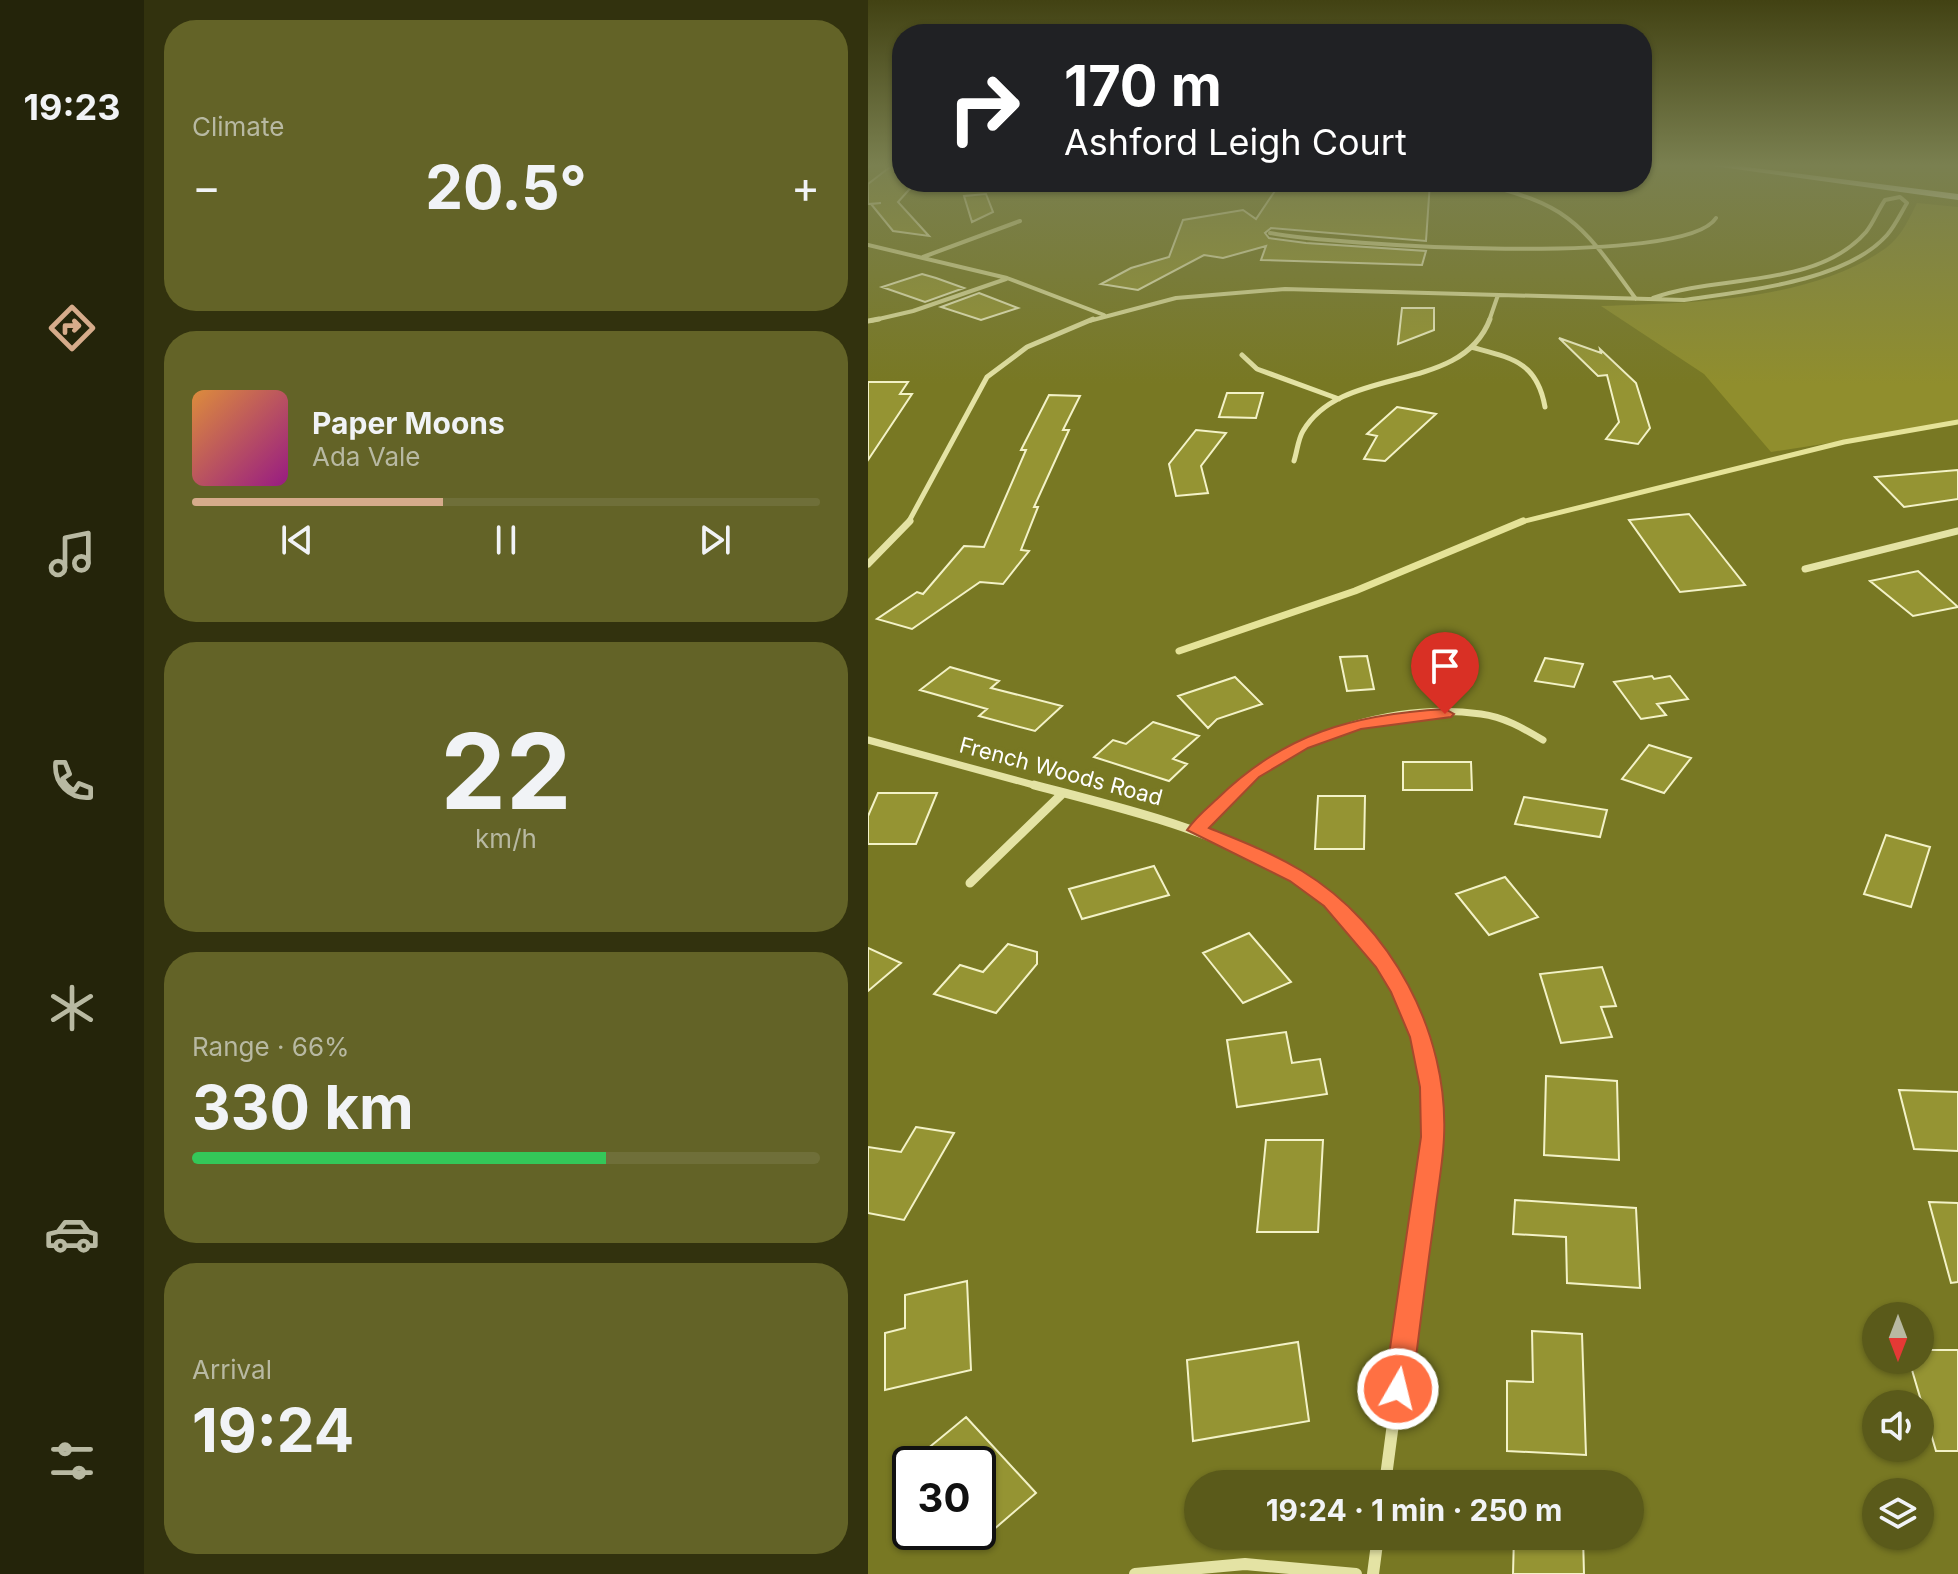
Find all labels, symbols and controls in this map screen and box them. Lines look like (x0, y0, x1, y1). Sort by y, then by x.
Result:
text: 170 m (1064, 52, 1222, 120)
icon: right (932, 56, 1036, 160)
text: 19:23 (24, 85, 120, 129)
text: Climate (192, 111, 284, 142)
text: Ashford Leigh Court (1064, 120, 1407, 164)
text: 20.5° (425, 151, 587, 223)
text: − (192, 160, 221, 214)
text: + (791, 160, 820, 214)
icon: directions (44, 300, 100, 356)
text: Paper Moons (312, 405, 505, 441)
text: Ada Vale (312, 441, 420, 472)
icon: previous (275, 518, 319, 562)
icon: pause (484, 518, 528, 562)
icon: next (693, 518, 737, 562)
icon: music (44, 526, 100, 582)
pin (1411, 632, 1479, 714)
icon: arrive (1423, 644, 1467, 688)
text: 22 (440, 708, 572, 834)
street label: French Woods Road (957, 731, 1165, 811)
icon: phone (44, 753, 100, 809)
text: km/h (475, 823, 537, 854)
icon: climate (44, 980, 100, 1036)
text: Range · 66% (192, 1031, 350, 1062)
text: 330 km (192, 1071, 414, 1143)
icon: car (44, 1206, 100, 1262)
north arrow (1862, 1302, 1934, 1374)
map controls (1862, 1302, 1934, 1550)
position arrow (1356, 1347, 1440, 1431)
text: Arrival (192, 1354, 272, 1385)
button: sound (1862, 1390, 1934, 1462)
text: 19:24 (192, 1394, 354, 1466)
icon: filters (44, 1433, 100, 1489)
speed limit sign: 30 (892, 1446, 996, 1550)
button: layers (1862, 1478, 1934, 1550)
text: 19:24 · 1 min · 250 m (1266, 1492, 1562, 1528)

